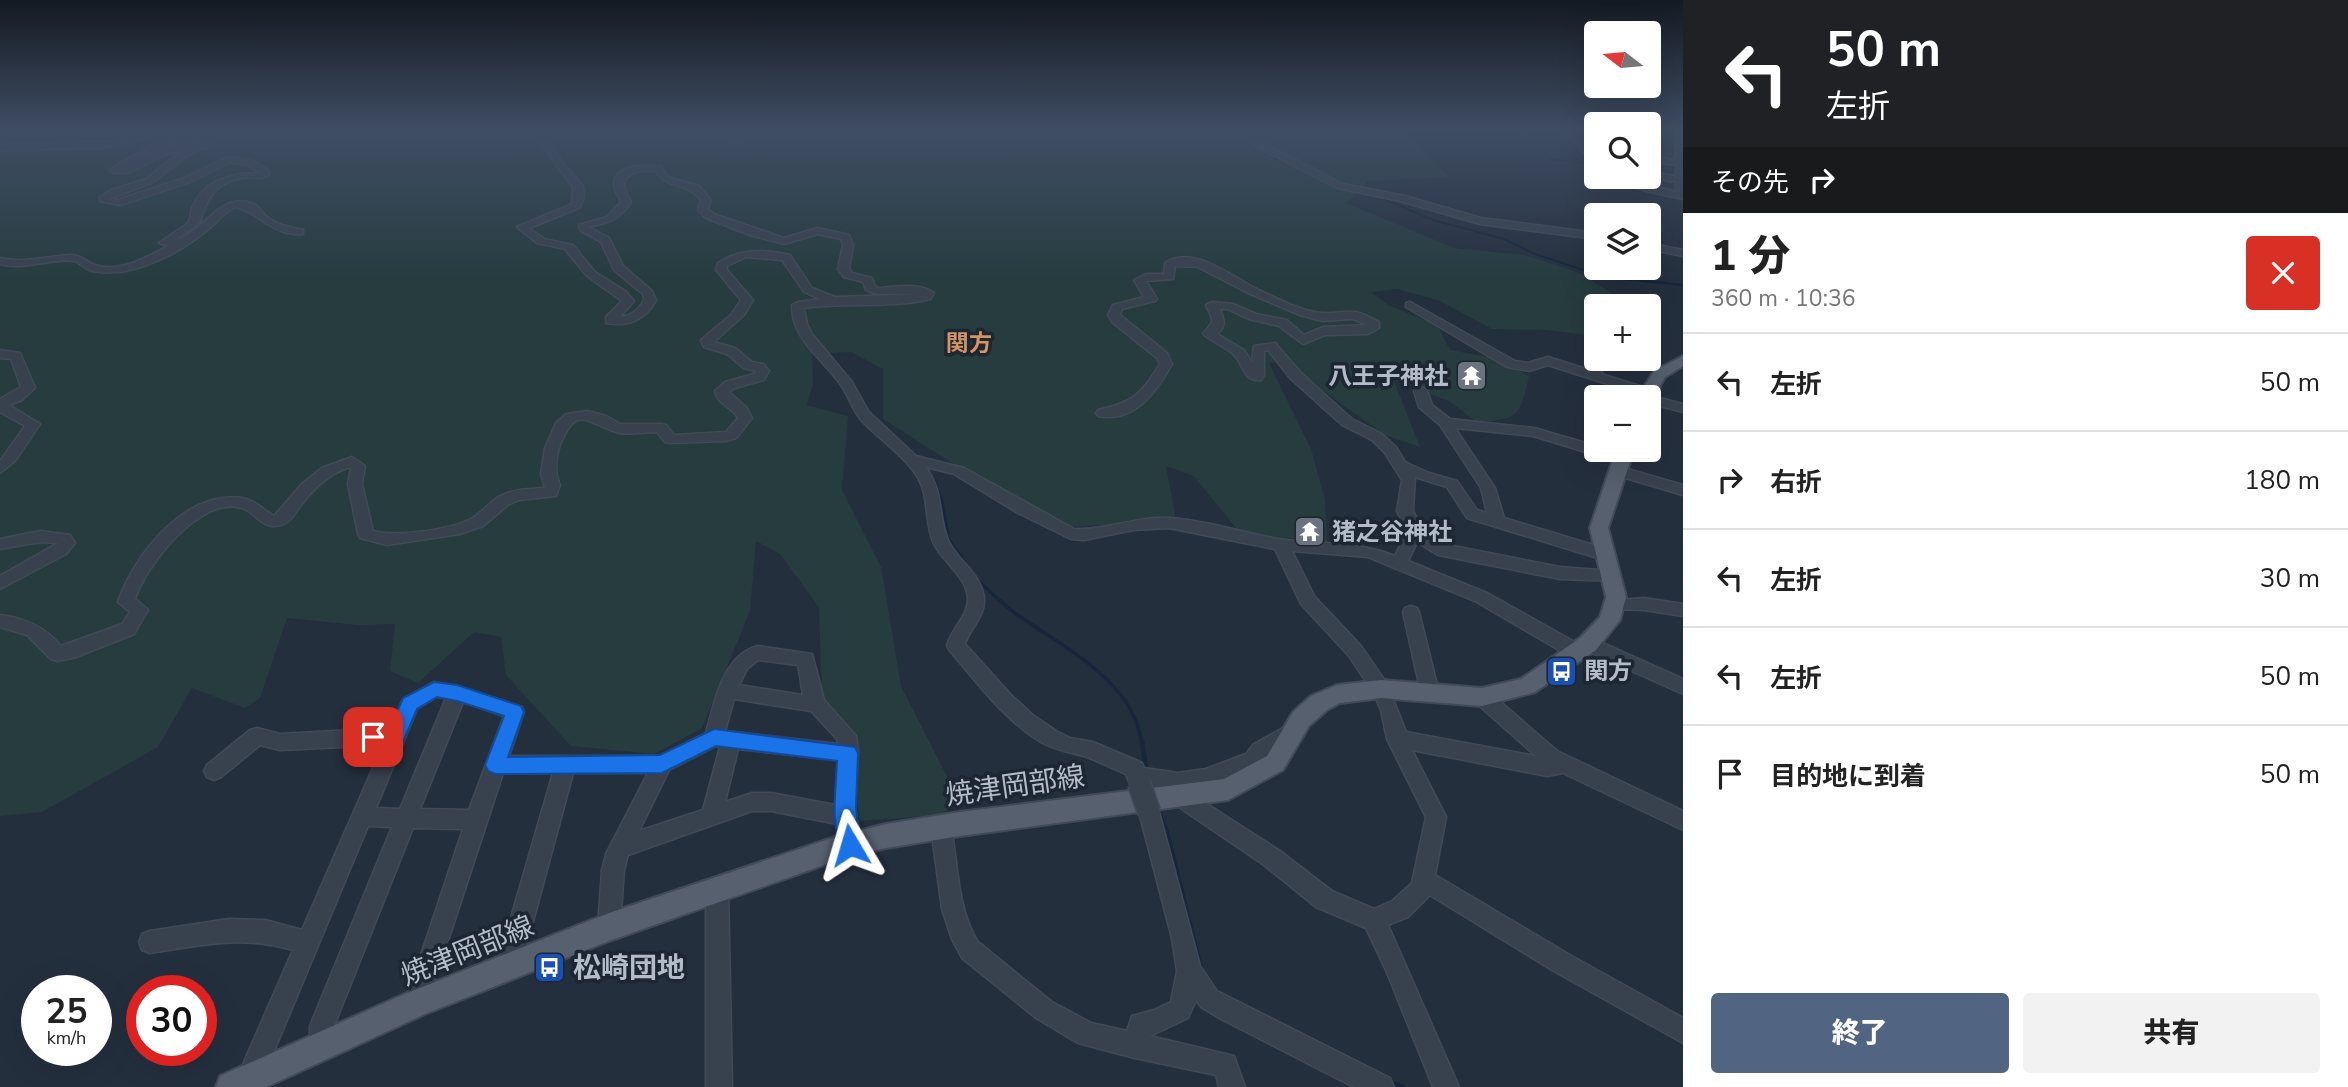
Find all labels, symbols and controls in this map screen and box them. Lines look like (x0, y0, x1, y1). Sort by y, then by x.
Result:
text: 50 m (1826, 16, 1941, 83)
north arrow (1584, 21, 1661, 98)
map controls (1584, 21, 1661, 462)
icon: left (1711, 28, 1802, 119)
text: 左折 (1826, 85, 1890, 128)
button: search (1584, 112, 1661, 189)
icon: right (1803, 161, 1841, 199)
text: その先 (1711, 165, 1789, 200)
button: layers (1584, 203, 1661, 280)
text: 1 分 (1711, 228, 1790, 285)
button: close (2246, 236, 2320, 310)
text: 360 m · 10:36 (1711, 283, 1856, 314)
button: + (1584, 294, 1661, 371)
district label: 関方 (946, 328, 992, 359)
temple icon: 八王子神社 (1454, 359, 1488, 393)
place label: 八王子神社 (1328, 360, 1448, 392)
icon: left (1711, 363, 1749, 401)
text: 50 m (2260, 365, 2320, 400)
text: 左折 (1770, 367, 1822, 402)
button: − (1584, 385, 1661, 462)
icon: right (1711, 461, 1749, 499)
text: 180 m (2244, 463, 2320, 498)
text: 右折 (1770, 465, 1822, 500)
temple icon: 猪之谷神社 (1292, 515, 1326, 549)
place label: 猪之谷神社 (1332, 516, 1452, 548)
icon: left (1711, 559, 1749, 597)
text: 30 m (2260, 561, 2320, 596)
text: 左折 (1770, 563, 1822, 598)
bus stop icon: 関方 (1544, 654, 1578, 688)
place label: 関方 (1584, 655, 1632, 687)
icon: left (1711, 657, 1749, 695)
text: 50 m (2260, 659, 2320, 694)
text: 左折 (1770, 661, 1822, 696)
pin (343, 707, 403, 767)
icon: arrive (354, 718, 392, 756)
icon: arrive (1711, 755, 1749, 793)
street label: 焼津岡部線 (943, 757, 1087, 815)
text: 50 m (2260, 757, 2320, 792)
text: 目的地に到着 (1770, 759, 1926, 794)
position arrow (813, 808, 887, 882)
street label: 焼津岡部線 (395, 907, 539, 995)
place label: 松崎団地 (573, 949, 685, 987)
bus stop icon: 松崎団地 (533, 950, 567, 984)
speed limit sign: 30 (126, 975, 217, 1066)
text: 25 (45, 988, 88, 1035)
button: 終了 (1711, 993, 2009, 1073)
button: 共有 (2023, 993, 2320, 1073)
text: km/h (47, 1026, 86, 1050)

